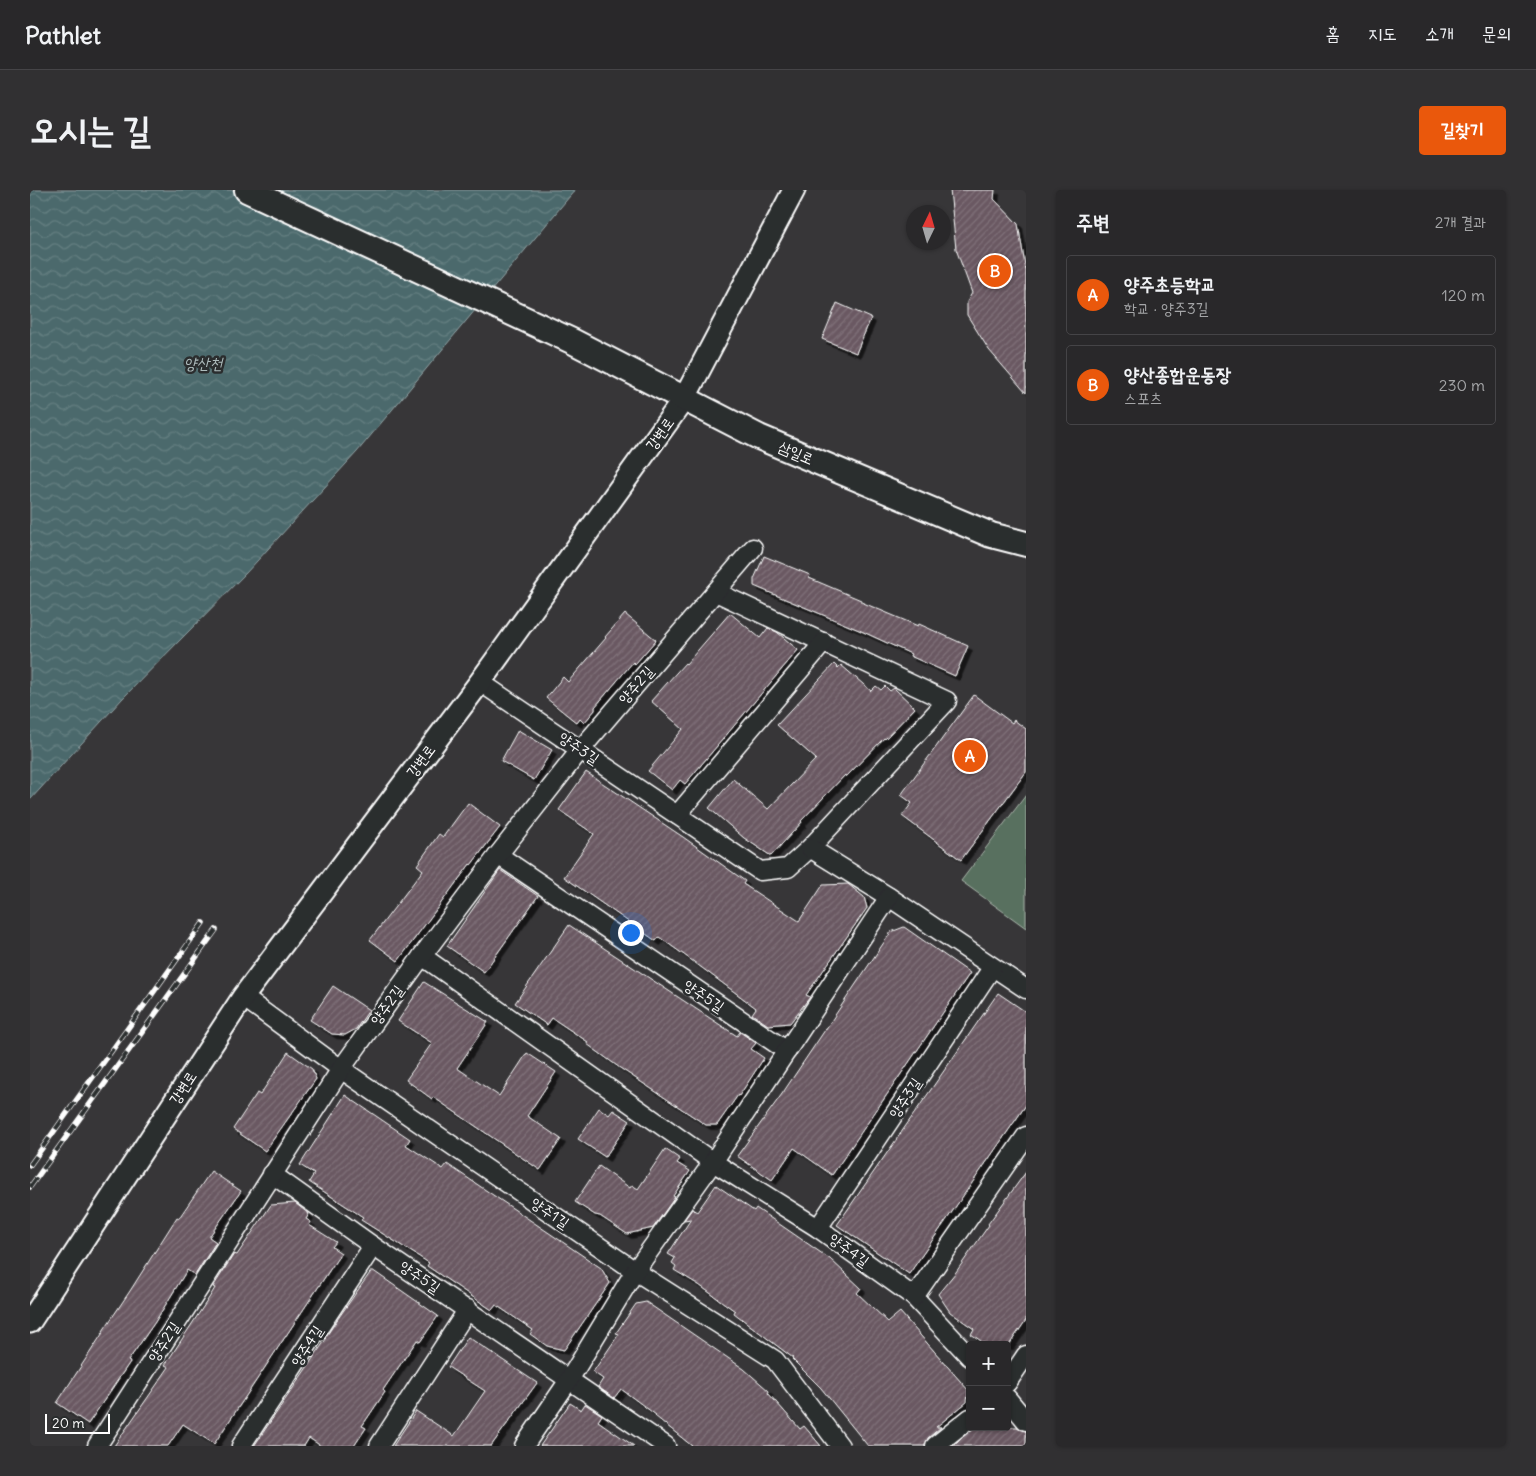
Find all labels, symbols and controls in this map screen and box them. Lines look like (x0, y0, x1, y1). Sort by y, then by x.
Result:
text: Pathlet (25, 20, 101, 50)
text: 홈 (1326, 22, 1340, 45)
text: 지도 (1368, 22, 1397, 45)
text: 소개 (1425, 22, 1454, 45)
text: 문의 (1482, 22, 1511, 45)
button: 길찾기 (1419, 106, 1506, 155)
text: 오시는 길 (30, 107, 151, 151)
north arrow (906, 205, 951, 250)
text: 주변 (1076, 209, 1110, 236)
text: 2개 결과 (1435, 212, 1486, 232)
pin: B (979, 252, 1011, 290)
text: 양주초등학교 (1124, 272, 1216, 296)
text: A (1088, 285, 1098, 305)
text: 120 m (1442, 285, 1485, 305)
text: 학교 · 양주3길 (1124, 298, 1209, 318)
water label: 양산천 (184, 353, 224, 373)
text: 양산종합운동장 (1124, 362, 1231, 386)
text: B (1088, 375, 1098, 395)
text: 230 m (1439, 375, 1485, 395)
text: 스포츠 (1124, 388, 1163, 408)
street label: 강변로 (641, 413, 678, 454)
street label: 삼일로 (776, 437, 817, 468)
street label: 양주2길 (614, 662, 657, 708)
street label: 양주3길 (555, 727, 603, 768)
pin: A (954, 737, 986, 775)
street label: 강변로 (402, 741, 439, 781)
your location (618, 920, 644, 946)
street label: 양주5길 (680, 975, 728, 1016)
street label: 양주2길 (366, 981, 407, 1028)
street label: 강변로 (165, 1067, 200, 1108)
street label: 양주3길 (884, 1074, 925, 1122)
street label: 양주1길 (527, 1193, 573, 1232)
street label: 양주4길 (826, 1229, 873, 1270)
street label: 양주5길 (396, 1256, 444, 1297)
street label: 양주2길 (144, 1318, 184, 1366)
street label: 양주4길 (286, 1322, 327, 1370)
map controls (966, 1341, 1011, 1431)
button: + (966, 1341, 1011, 1386)
button: − (966, 1386, 1011, 1431)
scale bar (45, 1411, 110, 1434)
text: 20 m (52, 1414, 85, 1432)

